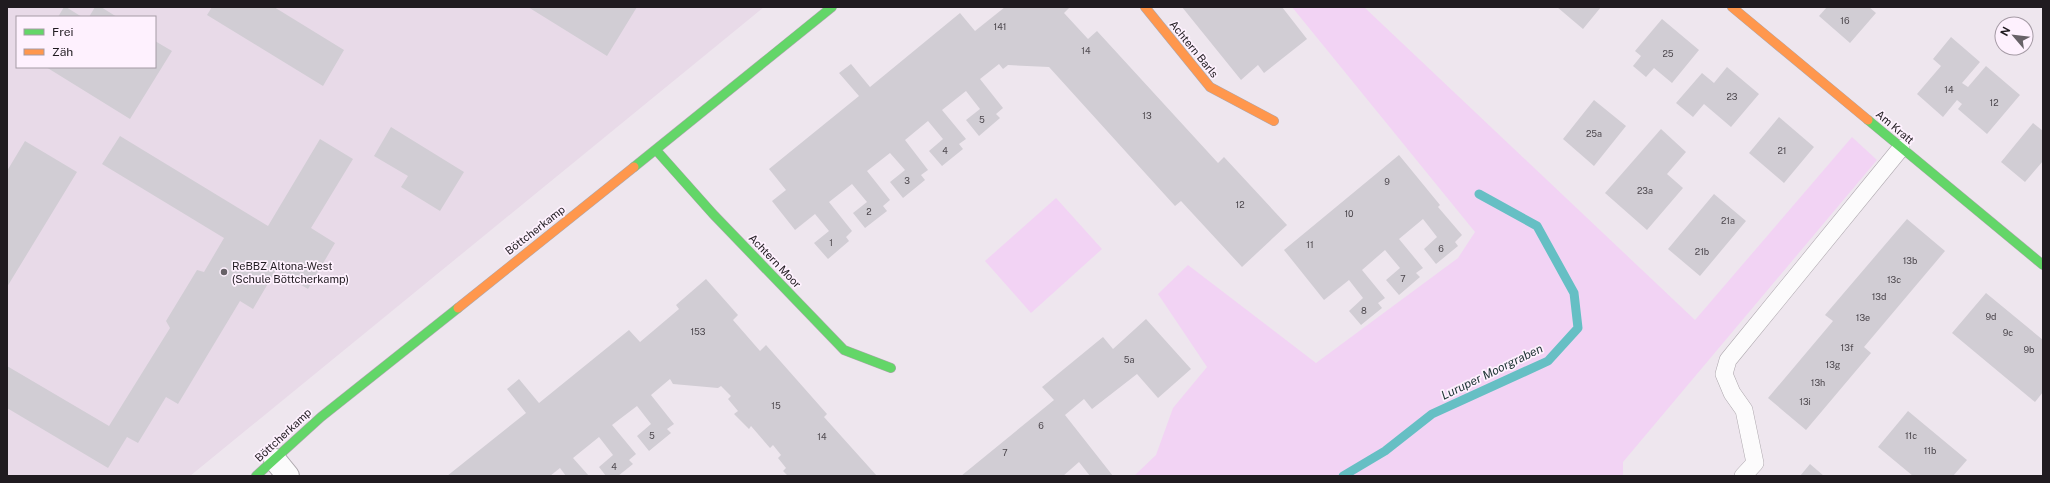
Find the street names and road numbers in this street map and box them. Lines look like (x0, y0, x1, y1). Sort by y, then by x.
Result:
street label: Achtern Barls (1167, 18, 1221, 80)
street label: Am Kratt (1874, 108, 1916, 146)
street label: Böttcherkamp (503, 203, 567, 257)
street label: Achtern Moor (746, 232, 804, 290)
street label: Böttcherkamp (252, 406, 314, 464)

